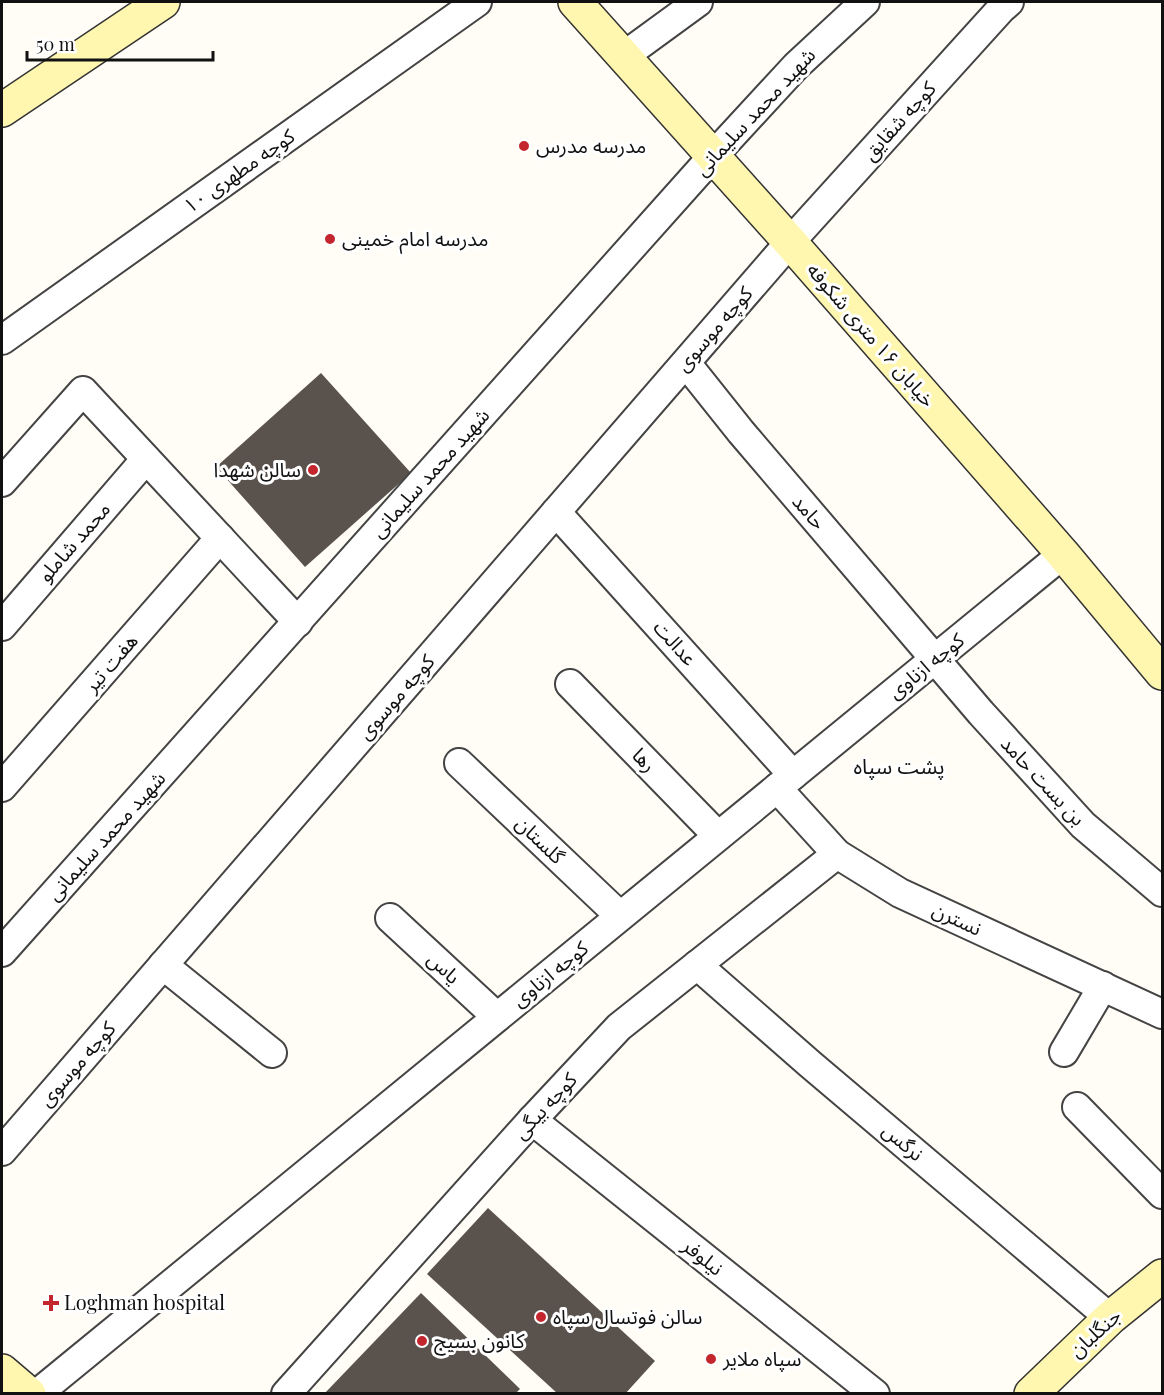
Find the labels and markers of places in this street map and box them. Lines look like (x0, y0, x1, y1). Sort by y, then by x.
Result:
place label: مدرسه مدرس (536, 131, 646, 158)
marker: مدرسه مدرس (517, 139, 531, 153)
place label: مدرسه امام خمینی (342, 224, 488, 254)
marker: مدرسه امام خمینی (323, 232, 337, 246)
place label: سالن شهدا (214, 455, 301, 482)
marker: سالن شهدا (306, 463, 320, 477)
place label: Loghman hospital (64, 1288, 225, 1315)
marker: Loghman hospital (42, 1294, 60, 1312)
place label: سالن فوتسال سپاه (553, 1302, 702, 1330)
marker: سالن فوتسال سپاه (534, 1310, 548, 1324)
place label: کانون بسیج (434, 1326, 525, 1356)
marker: کانون بسیج (415, 1334, 429, 1348)
place label: سپاه ملایر (722, 1344, 801, 1372)
marker: سپاه ملایر (704, 1352, 718, 1366)

